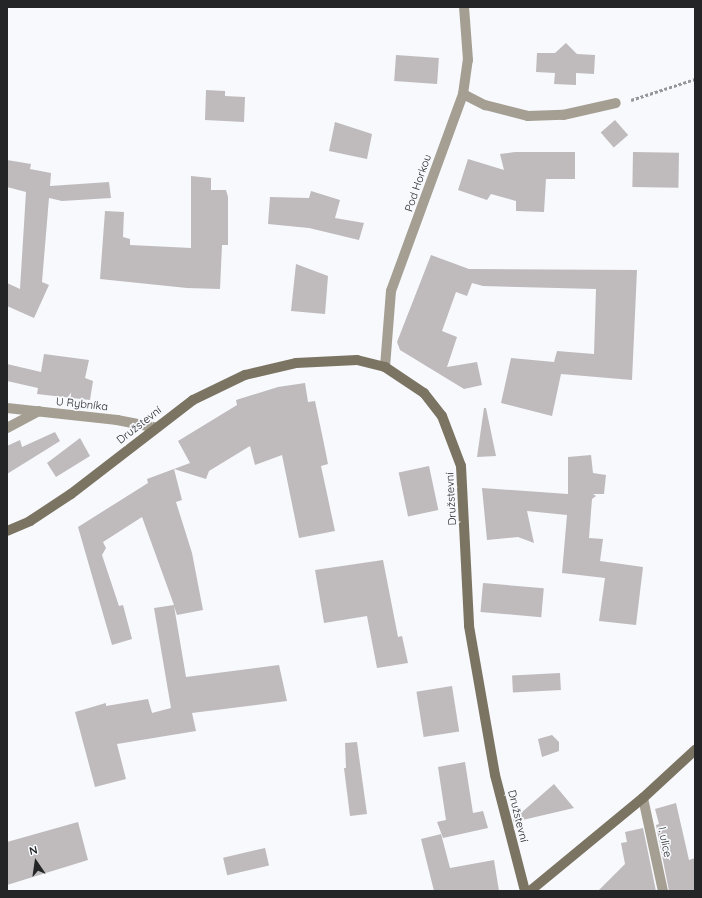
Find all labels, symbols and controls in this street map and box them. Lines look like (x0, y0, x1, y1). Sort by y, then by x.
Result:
street label: Pod Horkou (402, 152, 434, 214)
street label: U Rybníka (55, 395, 109, 413)
street label: Družstevní (114, 403, 164, 447)
street label: Družstevní (443, 472, 459, 526)
street label: Družstevní (505, 789, 531, 843)
street label: I. ulice (655, 826, 675, 858)
north arrow (16, 842, 56, 882)
text: N (28, 843, 39, 858)

